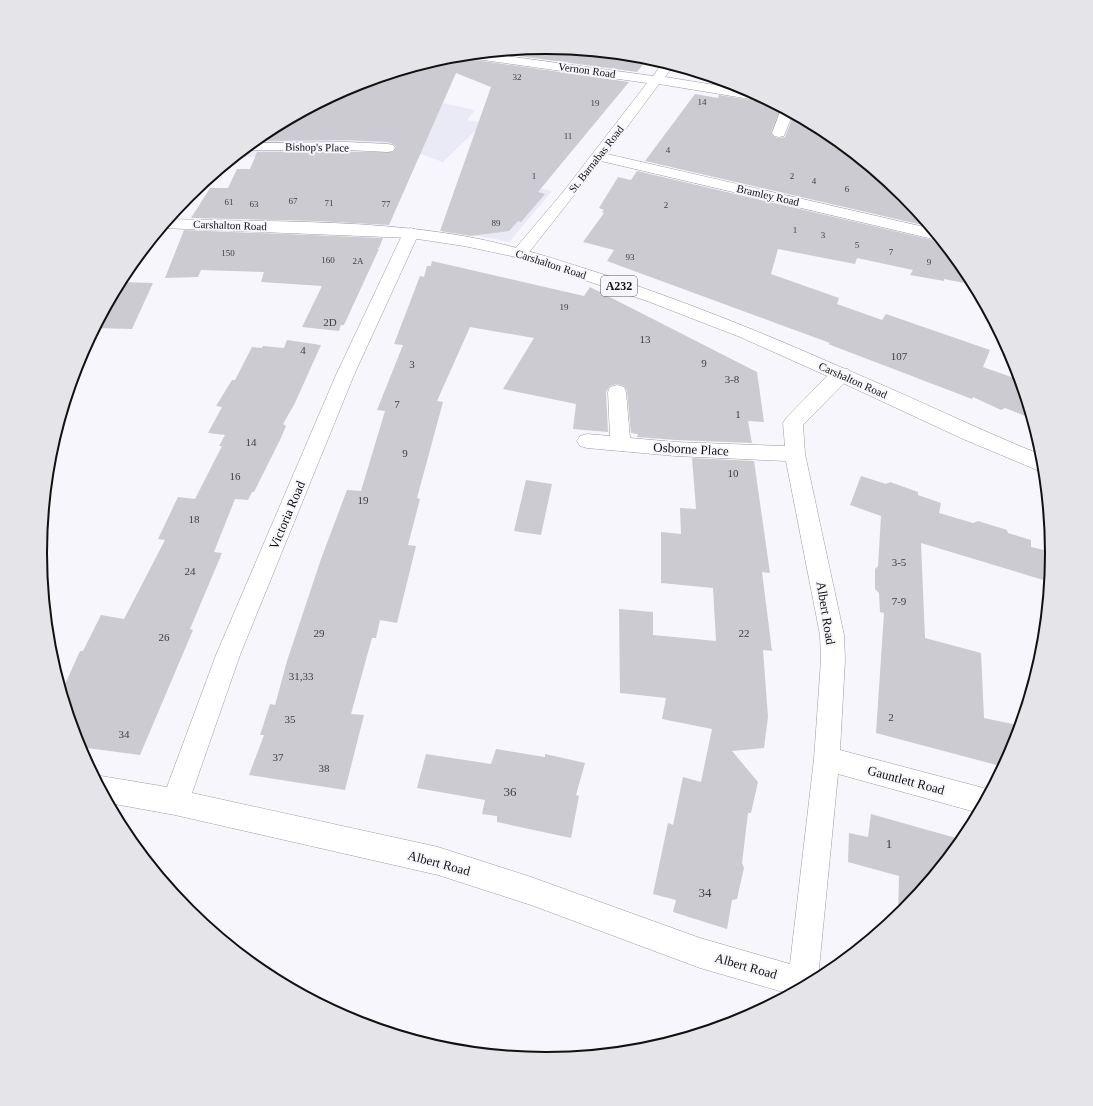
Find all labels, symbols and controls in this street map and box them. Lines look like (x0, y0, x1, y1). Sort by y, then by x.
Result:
street label: Vernon Road (558, 60, 617, 80)
house number: 32 (513, 72, 522, 82)
house number: 14 (698, 97, 707, 107)
house number: 19 (591, 98, 600, 108)
street label: St. Barnabas Road (566, 123, 626, 195)
house number: 11 (564, 131, 572, 141)
street label: Bishop's Place (285, 140, 349, 154)
house number: 4 (666, 145, 671, 155)
house number: 1 (532, 171, 536, 181)
house number: 2 (790, 171, 794, 181)
house number: 4 (812, 176, 817, 186)
street label: Bramley Road (736, 182, 801, 208)
house number: 6 (845, 184, 850, 194)
house number: 67 (289, 196, 298, 206)
house number: 61 (225, 197, 234, 207)
house number: 71 (325, 198, 334, 208)
house number: 63 (250, 199, 259, 209)
house number: 77 (382, 199, 391, 209)
house number: 2 (664, 200, 668, 210)
street label: Carshalton Road (193, 218, 267, 232)
house number: 89 (492, 218, 501, 228)
house number: 1 (793, 225, 797, 235)
house number: 3 (821, 230, 826, 240)
house number: 5 (855, 240, 860, 250)
street label: Carshalton Road (514, 247, 588, 281)
house number: 7 (889, 247, 894, 257)
house number: 150 (221, 248, 235, 258)
house number: 93 (626, 252, 635, 262)
house number: 160 (321, 255, 335, 265)
house number: 2A (353, 256, 364, 266)
house number: 9 (927, 257, 932, 267)
road number: A232 (601, 276, 637, 296)
house number: 19 (560, 302, 569, 312)
house number: 2D (323, 316, 337, 328)
house number: 13 (640, 333, 651, 345)
house number: 4 (300, 344, 306, 356)
house number: 107 (891, 350, 908, 362)
house number: 9 (701, 357, 707, 369)
house number: 3 (409, 358, 415, 370)
street label: Carshalton Road (817, 360, 890, 401)
house number: 3-8 (725, 373, 740, 385)
house number: 7 (394, 398, 400, 410)
house number: 1 (735, 408, 741, 420)
house number: 14 (246, 436, 257, 448)
street label: Osborne Place (653, 440, 729, 458)
house number: 9 (402, 447, 408, 459)
house number: 10 (728, 467, 739, 479)
house number: 16 (230, 470, 241, 482)
street label: Victoria Road (266, 478, 308, 551)
house number: 19 (358, 494, 369, 506)
house number: 18 (189, 513, 200, 525)
house number: 3-5 (892, 556, 907, 568)
house number: 24 (185, 565, 196, 577)
street label: Albert Road (814, 580, 838, 646)
house number: 7-9 (892, 595, 907, 607)
house number: 29 (314, 627, 325, 639)
house number: 22 (739, 627, 750, 639)
house number: 26 (159, 631, 170, 643)
house number: 31,33 (289, 670, 314, 682)
house number: 2 (888, 711, 894, 723)
house number: 35 (285, 713, 296, 725)
house number: 34 (119, 728, 130, 740)
house number: 37 (273, 751, 284, 763)
house number: 38 (319, 762, 330, 774)
street label: Gauntlett Road (866, 763, 947, 798)
house number: 36 (504, 784, 517, 799)
house number: 1 (886, 836, 892, 851)
street label: Albert Road (406, 847, 472, 879)
house number: 34 (699, 885, 712, 900)
street label: Albert Road (713, 950, 779, 982)

